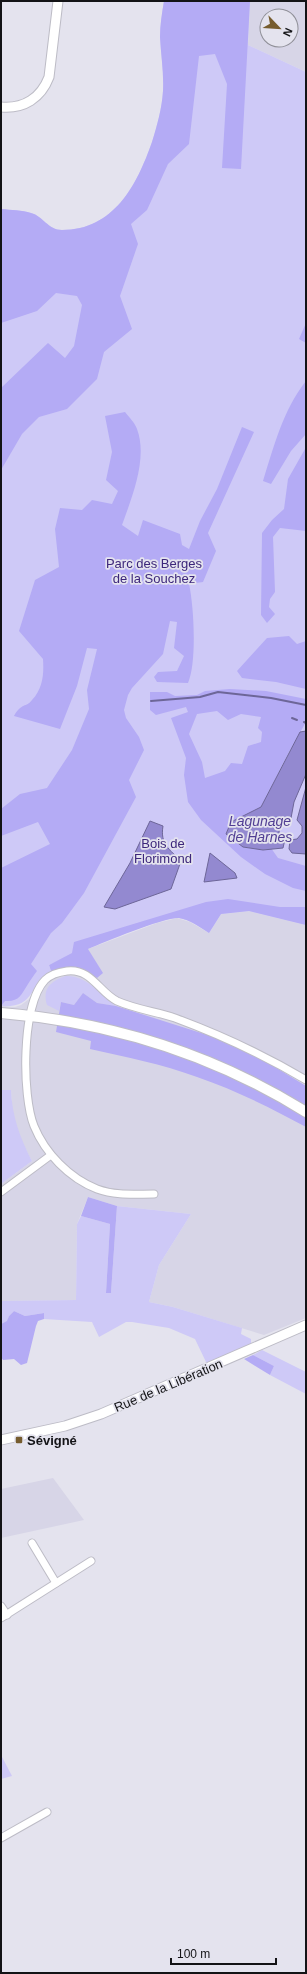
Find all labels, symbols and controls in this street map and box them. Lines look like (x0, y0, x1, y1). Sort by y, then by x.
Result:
north arrow (259, 8, 299, 48)
text: N (281, 26, 295, 38)
park label: Parc des Berges de la Souchez (106, 556, 203, 586)
water label: Lagunage de Harnes (228, 813, 292, 845)
park label: Bois de Florimond (134, 836, 192, 866)
street label: Rue de la Libération (112, 1356, 225, 1415)
place label: Sévigné (27, 1433, 77, 1448)
marker: Sévigné (14, 1435, 24, 1445)
scale bar (171, 1940, 276, 1966)
text: 100 m (177, 1947, 210, 1961)

